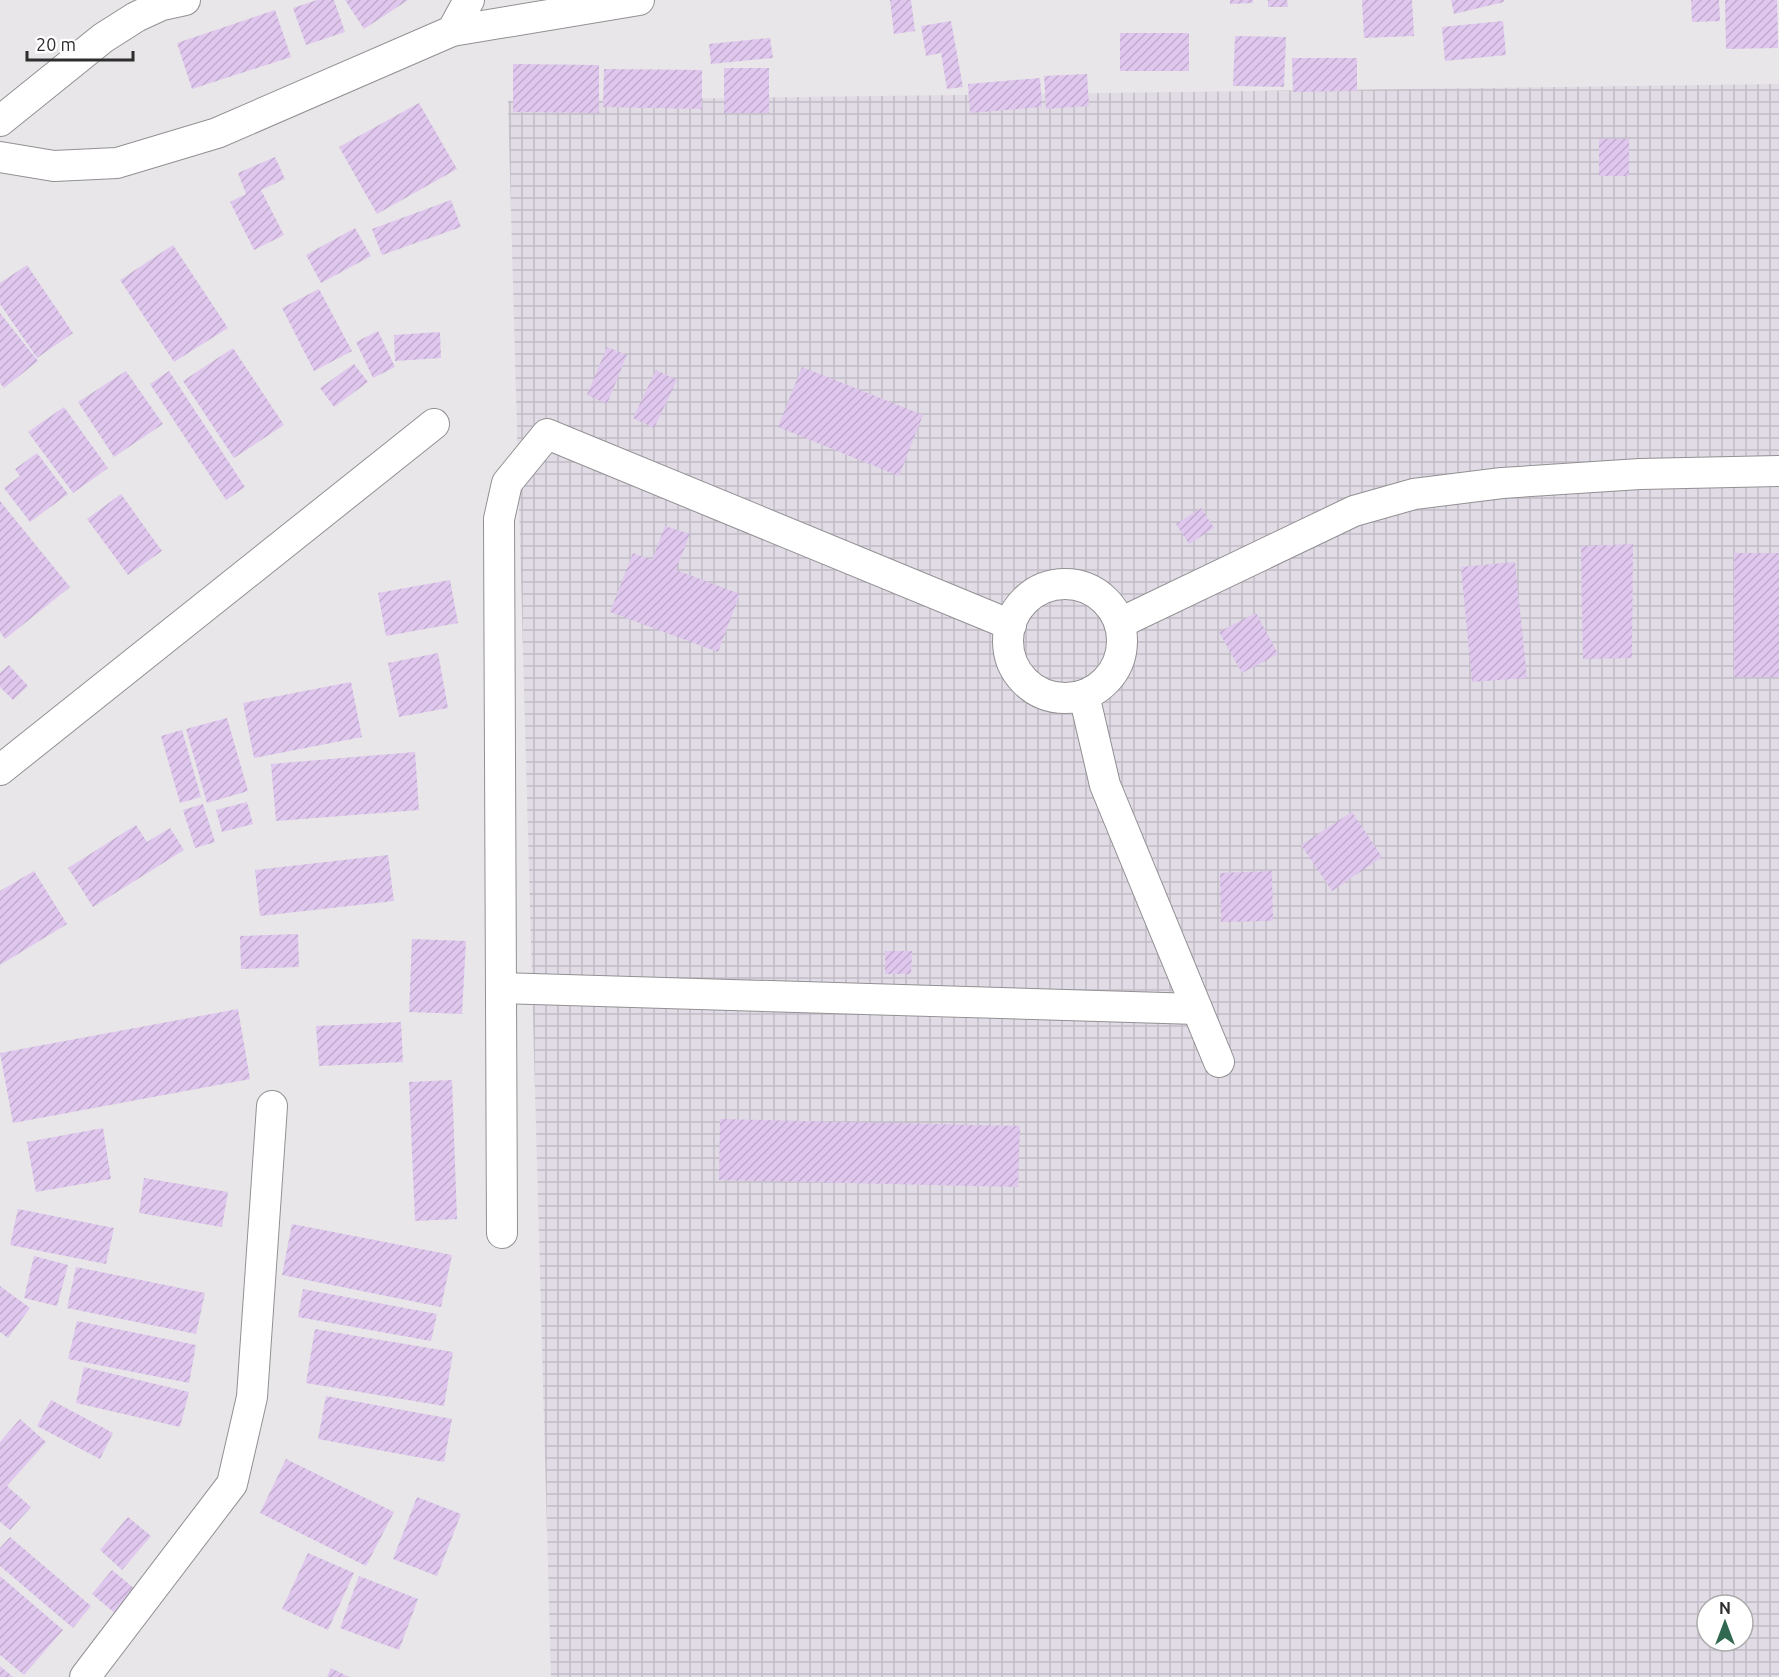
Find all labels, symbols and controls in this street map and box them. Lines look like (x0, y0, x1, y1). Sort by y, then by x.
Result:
scale bar (27, 24, 134, 62)
text: 20 m (36, 34, 76, 54)
north arrow (1695, 1593, 1755, 1653)
text: N (1719, 1599, 1731, 1617)

